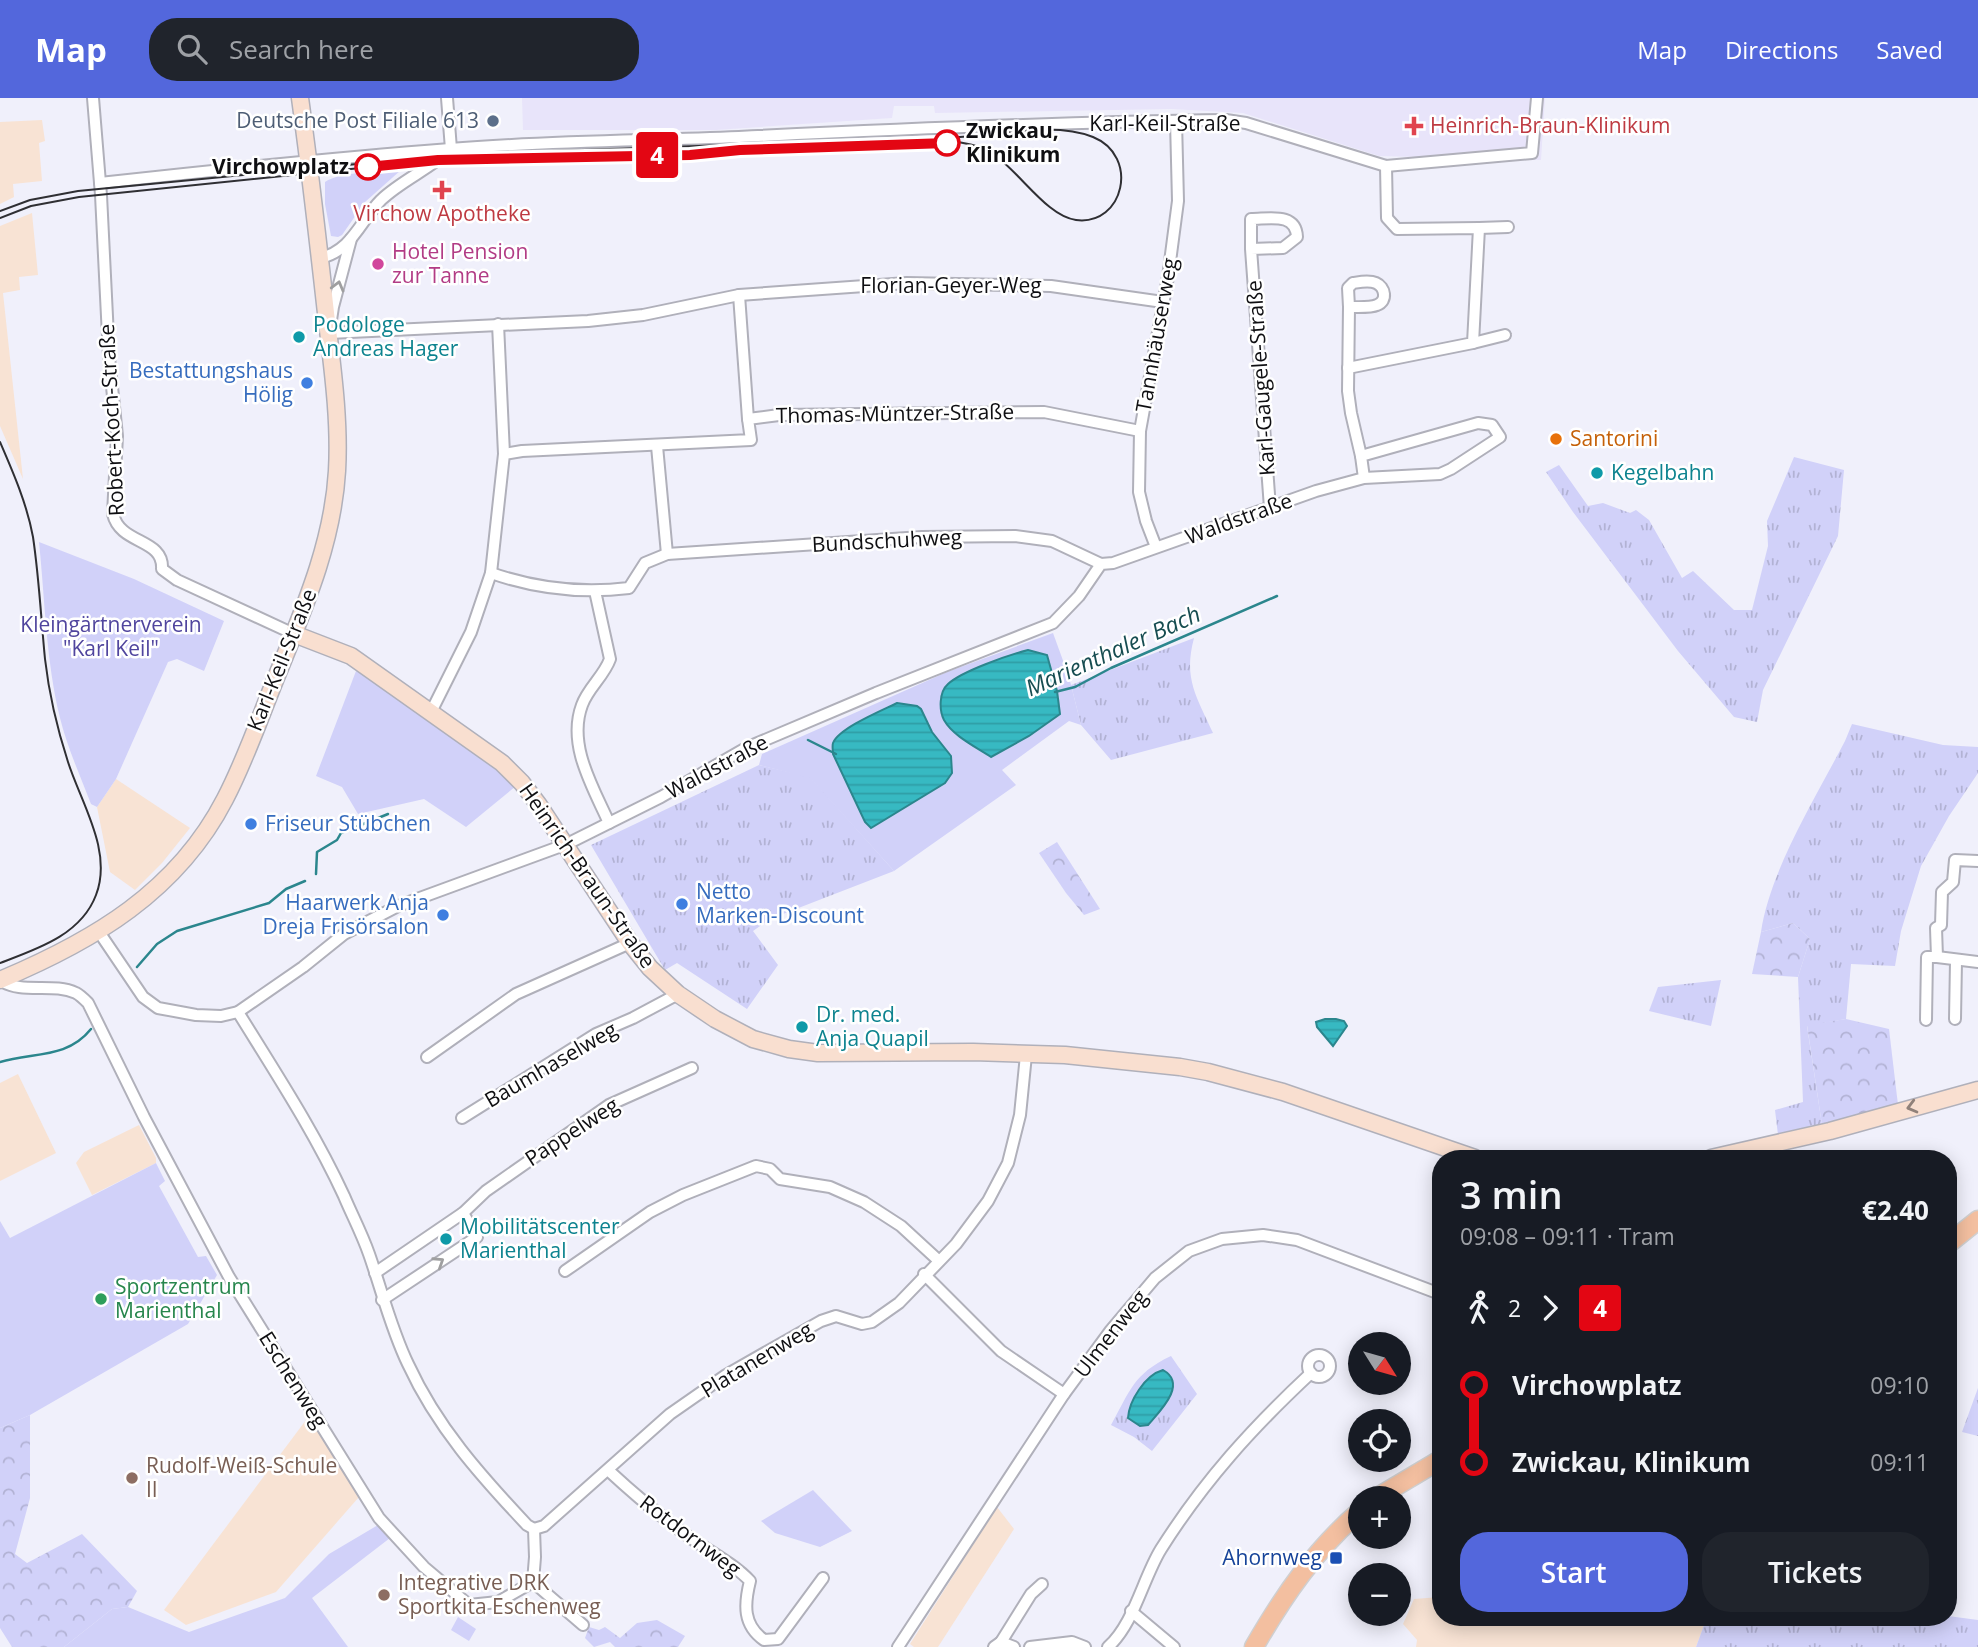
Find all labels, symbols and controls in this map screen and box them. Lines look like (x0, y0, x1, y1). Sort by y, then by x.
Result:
search box (149, 18, 639, 81)
text: Map (35, 27, 107, 72)
icon: search (173, 30, 211, 68)
text: Search here (229, 31, 374, 67)
text: Map (1637, 33, 1687, 66)
text: Directions (1725, 33, 1838, 66)
text: Saved (1876, 33, 1943, 66)
place label: Deutsche Post Filiale 613 (236, 106, 479, 134)
street label: Karl-Keil-Straße (1089, 109, 1241, 137)
place label: Heinrich-Braun-Klinikum (1430, 111, 1670, 139)
marker: Deutsche Post Filiale 613 (485, 113, 501, 129)
place label: Zwickau, Klinikum (966, 116, 1060, 168)
marker: Heinrich-Braun-Klinikum (1404, 116, 1424, 136)
marker: Zwickau, Klinikum (934, 130, 960, 156)
line badge: 4 (634, 132, 680, 178)
text: 4 (650, 138, 664, 171)
place label: Virchowplatz (212, 152, 349, 180)
marker: Virchowplatz (355, 154, 381, 180)
marker: Virchow Apotheke (434, 182, 450, 198)
place label: Virchow Apotheke (353, 199, 531, 227)
place label: Hotel Pension zur Tanne (392, 237, 528, 289)
street label: Tannhäuserweg (1129, 255, 1183, 414)
marker: Hotel Pension zur Tanne (370, 256, 386, 272)
street label: Florian-Geyer-Weg (860, 271, 1042, 299)
street label: Karl-Gaugele-Straße (1239, 279, 1281, 477)
one-way arrow (330, 280, 344, 292)
place label: Podologe Andreas Hager (313, 310, 459, 362)
street label: Robert-Koch-Straße (92, 323, 130, 517)
marker: Podologe Andreas Hager (291, 329, 307, 345)
place label: Bestattungshaus Hölig (129, 356, 293, 408)
marker: Bestattungshaus Hölig (299, 375, 315, 391)
street label: Thomas-Müntzer-Straße (776, 397, 1014, 429)
place label: Santorini (1570, 424, 1658, 452)
marker: Santorini (1548, 431, 1564, 447)
place label: Kegelbahn (1611, 458, 1714, 486)
marker: Kegelbahn (1589, 465, 1605, 481)
street label: Waldstraße (1181, 486, 1296, 550)
street label: Bundschuhweg (811, 522, 963, 558)
street label: Karl-Keil-Straße (240, 584, 322, 735)
water label: Marienthaler Bach (1020, 597, 1205, 703)
park label: Kleingärtnerverein "Karl Keil" (20, 610, 202, 662)
street label: Waldstraße (661, 728, 772, 805)
street label: Heinrich-Braun-Straße (513, 777, 662, 973)
place label: Friseur Stübchen (265, 809, 431, 837)
marker: Friseur Stübchen (243, 816, 259, 832)
place label: Netto Marken-Discount (696, 877, 864, 929)
place label: Haarwerk Anja Dreja Frisörsalon (263, 888, 429, 940)
marker: Netto Marken-Discount (674, 896, 690, 912)
marker: Haarwerk Anja Dreja Frisörsalon (435, 907, 451, 923)
place label: Dr. med. Anja Quapil (816, 1000, 929, 1052)
street label: Baumhaselweg (479, 1015, 622, 1113)
marker: Dr. med. Anja Quapil (794, 1019, 810, 1035)
street label: Pappelweg (519, 1090, 624, 1172)
one-way arrow (1906, 1099, 1918, 1113)
text: 3 min (1460, 1168, 1563, 1220)
text: €2.40 (1862, 1192, 1929, 1228)
place label: Mobilitätscenter Marienthal (460, 1212, 620, 1264)
text: 09:08 – 09:11 · Tram (1460, 1220, 1675, 1252)
marker: Mobilitätscenter Marienthal (438, 1231, 454, 1247)
one-way arrow (432, 1257, 445, 1270)
place label: Sportzentrum Marienthal (115, 1272, 251, 1324)
street label: Ulmenweg (1067, 1284, 1153, 1383)
icon: walk (1460, 1289, 1498, 1327)
icon: forward (1531, 1289, 1569, 1327)
marker: Sportzentrum Marienthal (93, 1291, 109, 1307)
text: 4 (1593, 1291, 1607, 1324)
text: 2 (1508, 1292, 1521, 1324)
street label: Platanenweg (695, 1315, 818, 1404)
street label: Eschenweg (253, 1326, 335, 1433)
north arrow (1348, 1332, 1410, 1395)
map controls (1348, 1332, 1411, 1626)
text: Virchowplatz (1512, 1367, 1682, 1403)
text: 09:10 (1870, 1369, 1929, 1401)
button: locate (1348, 1409, 1411, 1472)
text: Zwickau, Klinikum (1512, 1444, 1751, 1480)
text: 09:11 (1870, 1446, 1929, 1478)
place label: Rudolf-Weiß-Schule II (146, 1451, 337, 1503)
marker: Rudolf-Weiß-Schule II (124, 1470, 140, 1486)
button: + (1348, 1486, 1411, 1549)
street label: Rotdornweg (634, 1488, 747, 1582)
button: Start (1460, 1532, 1688, 1612)
button: Tickets (1702, 1532, 1929, 1612)
place label: Ahornweg (1222, 1543, 1322, 1571)
marker: Ahornweg (1328, 1550, 1344, 1566)
button: − (1348, 1563, 1411, 1626)
place label: Integrative DRK Sportkita Eschenweg (398, 1568, 601, 1620)
marker: Integrative DRK Sportkita Eschenweg (376, 1587, 392, 1603)

